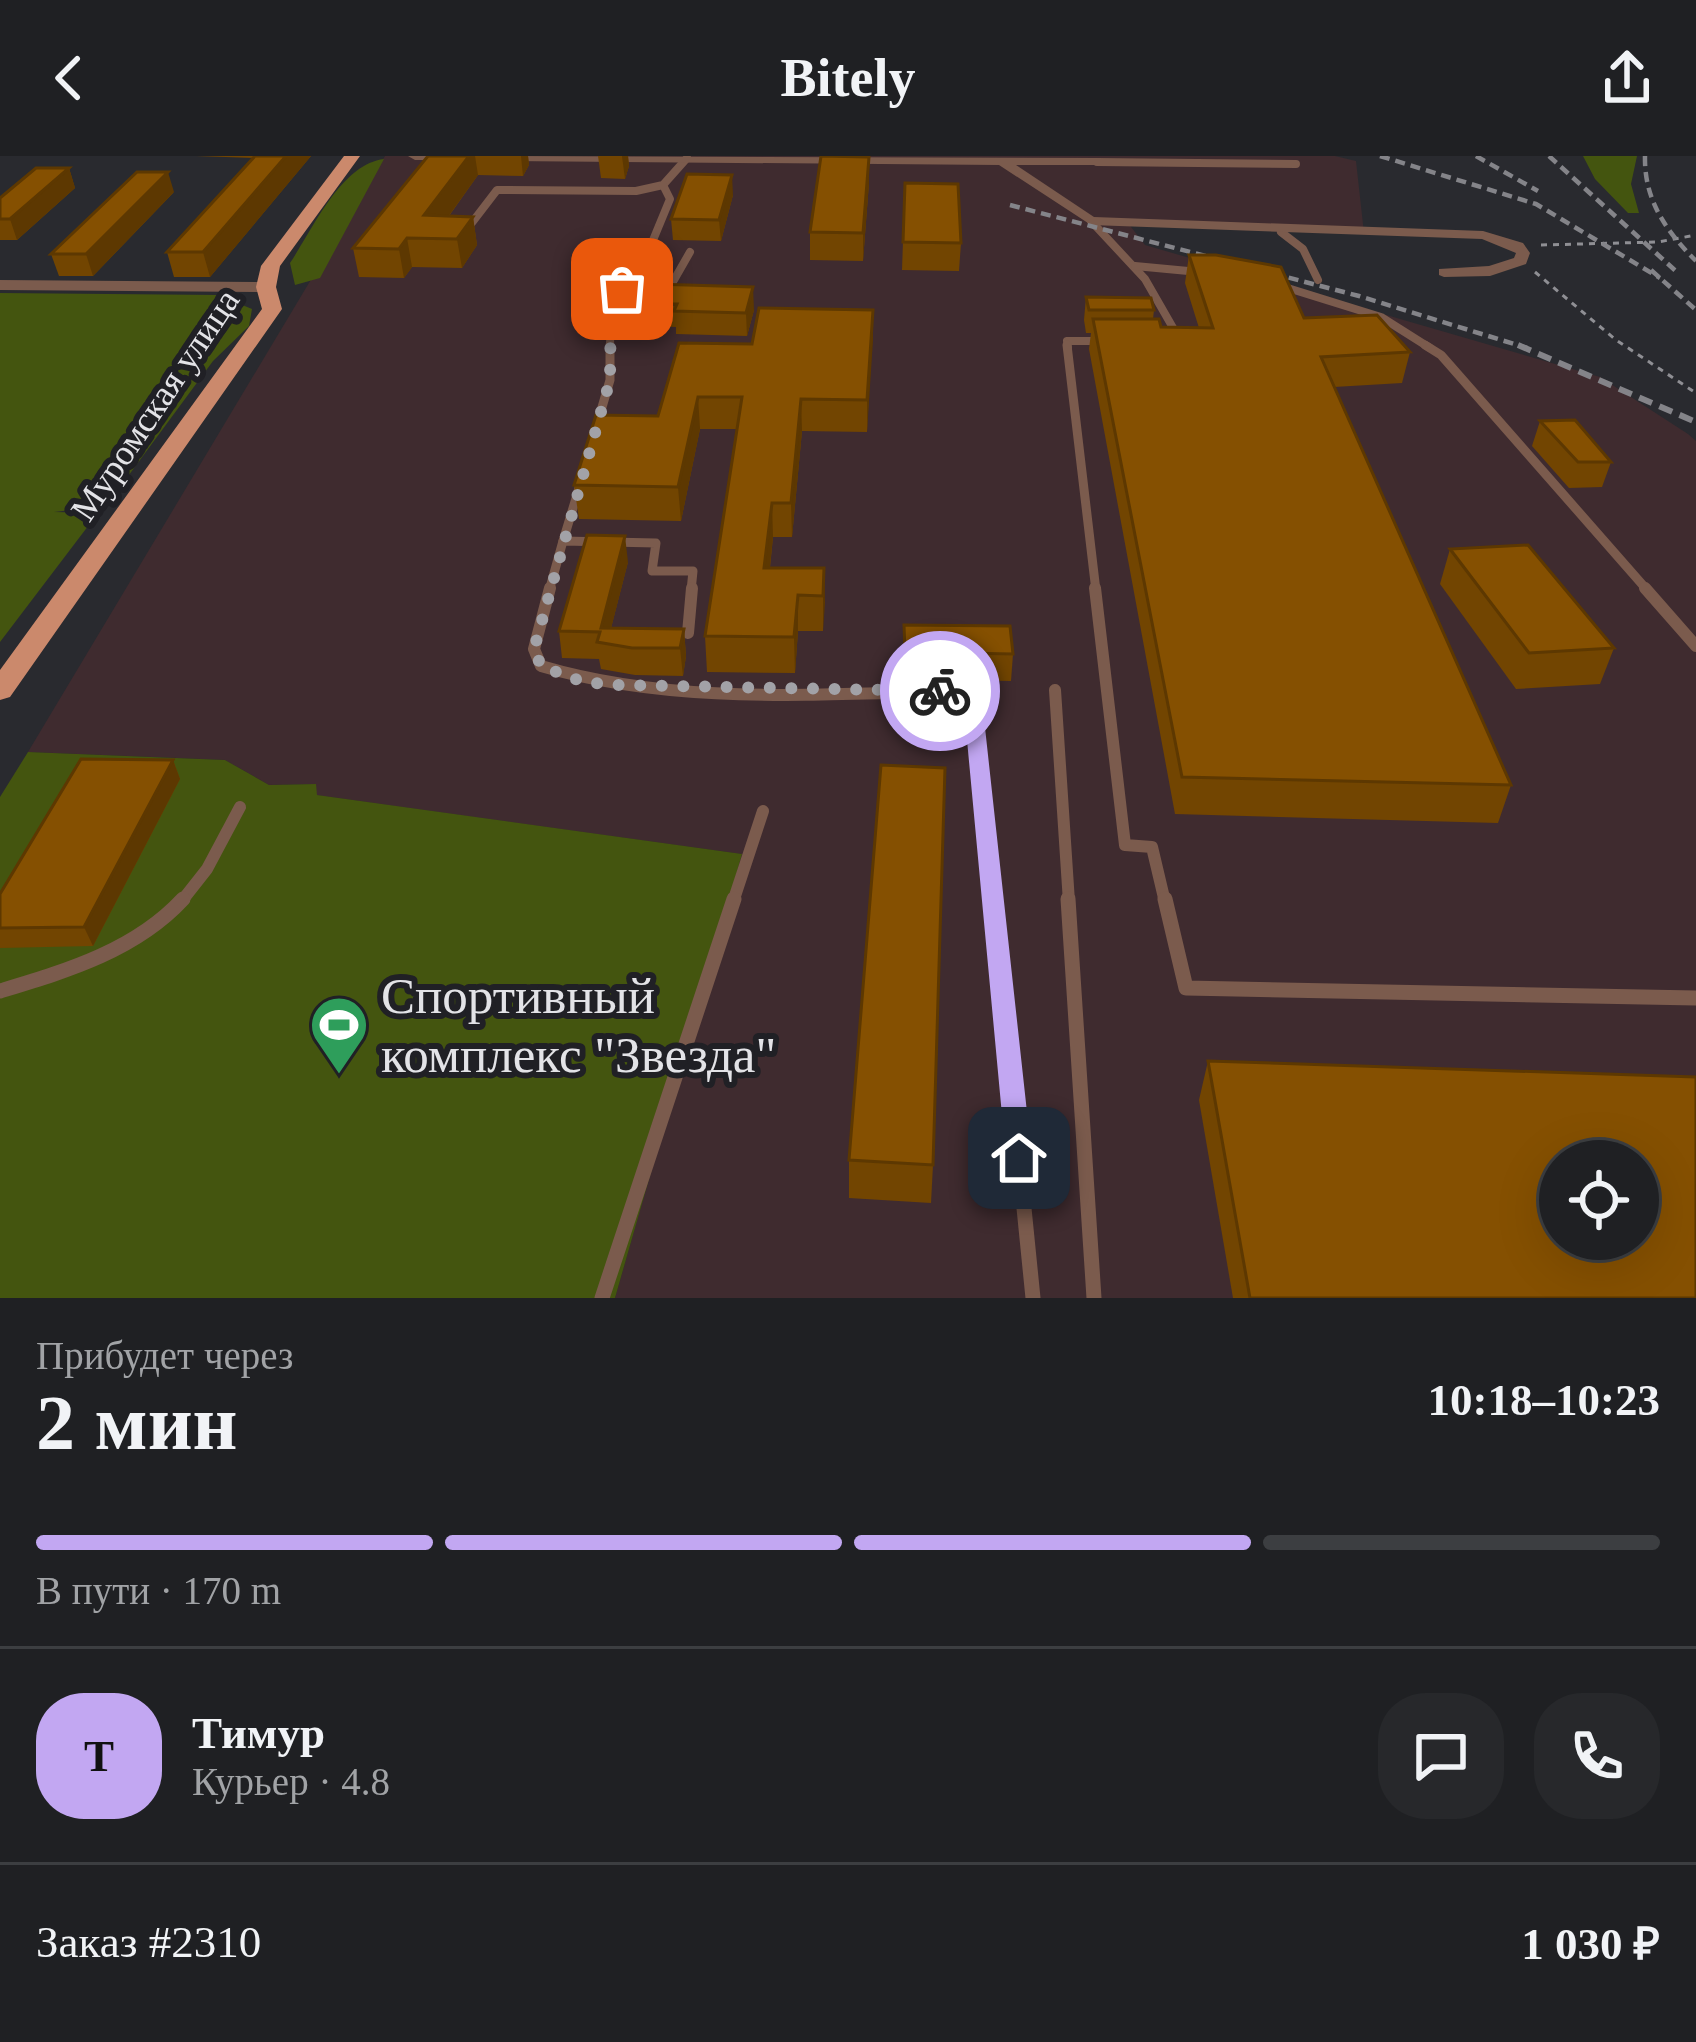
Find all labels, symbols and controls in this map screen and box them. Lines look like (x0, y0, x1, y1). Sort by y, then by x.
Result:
icon: back (36, 45, 102, 111)
icon: share (1594, 45, 1660, 111)
text: Bitely (781, 48, 915, 108)
pin (571, 238, 673, 340)
icon: bag (589, 256, 655, 322)
street label: Муромская улица (63, 282, 247, 528)
courier (880, 631, 1000, 751)
icon: bike (907, 658, 973, 724)
place label: Спортивный комплекс "Звезда" (381, 968, 776, 1083)
sports icon: Спортивный комплекс "Звезда" (308, 994, 370, 1076)
pin (968, 1107, 1070, 1209)
icon: home (986, 1125, 1052, 1191)
map controls (1539, 1140, 1659, 1260)
button: locate (1539, 1140, 1659, 1260)
text: Прибудет через (36, 1334, 294, 1377)
text: 10:18–10:23 (1428, 1375, 1660, 1425)
text: 2 мин (36, 1379, 238, 1466)
text: В пути · 170 m (36, 1569, 281, 1612)
button: chat (1378, 1693, 1504, 1819)
button: phone (1534, 1693, 1660, 1819)
text: Тимур (192, 1708, 325, 1758)
text: Т (84, 1731, 114, 1781)
text: Курьер · 4.8 (192, 1760, 390, 1803)
text: Заказ #2310 (36, 1917, 261, 1967)
text: 1 030 ₽ (1521, 1919, 1660, 1969)

